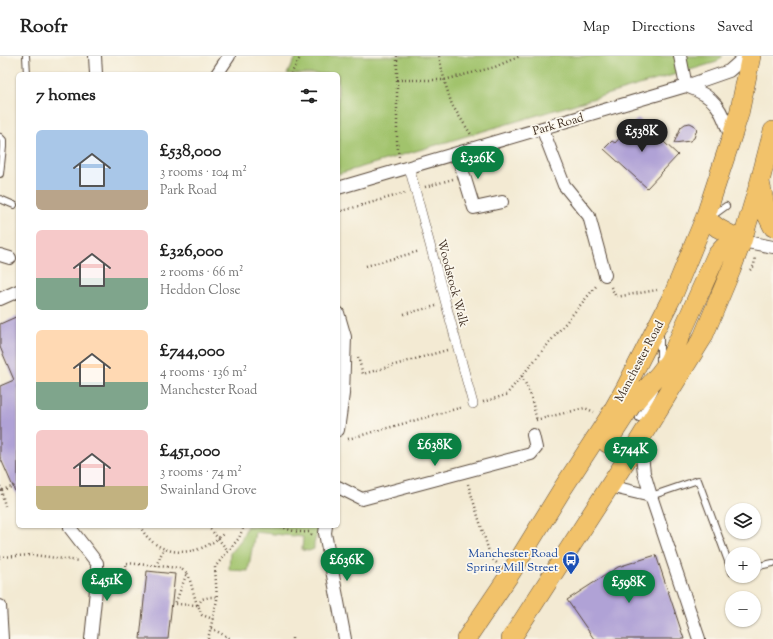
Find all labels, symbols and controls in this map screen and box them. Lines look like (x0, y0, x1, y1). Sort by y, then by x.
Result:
text: Roofr (20, 14, 68, 41)
text: Map (583, 18, 610, 38)
text: Directions (632, 18, 695, 38)
text: Saved (717, 18, 753, 38)
text: 7 homes (36, 84, 96, 108)
icon: filters (298, 85, 320, 107)
street label: Park Road (531, 109, 586, 141)
pin: £538K (614, 119, 670, 153)
text: £538K (626, 123, 658, 141)
text: £538,000 (160, 140, 221, 164)
icon: home (68, 146, 116, 194)
pin: £326K (450, 146, 506, 180)
text: £326K (461, 150, 495, 168)
text: 3 rooms · 104 m² (160, 164, 247, 182)
text: Park Road (160, 182, 217, 200)
street label: Woodstock Walk (432, 237, 473, 330)
text: £326,000 (160, 240, 223, 264)
icon: home (68, 246, 116, 294)
text: 2 rooms · 66 m² (160, 264, 243, 282)
text: Heddon Close (160, 282, 241, 300)
street label: Manchester Road (611, 317, 669, 405)
text: £744,000 (160, 340, 225, 364)
icon: home (68, 346, 116, 394)
text: 4 rooms · 136 m² (160, 364, 247, 382)
text: Manchester Road (160, 382, 257, 400)
pin: £638K (407, 433, 463, 467)
text: £638K (418, 437, 452, 455)
pin: £744K (603, 437, 659, 471)
text: £451,000 (160, 440, 220, 464)
text: £744K (613, 441, 649, 459)
icon: home (68, 446, 116, 494)
text: 3 rooms · 74 m² (160, 464, 242, 482)
text: Swainland Grove (160, 482, 257, 500)
map controls (725, 503, 761, 627)
button: layers (725, 503, 761, 539)
place label: Manchester Road Spring Mill Street (466, 545, 558, 577)
button: + (725, 547, 761, 583)
pin: £636K (319, 548, 375, 582)
bus stop icon: Manchester Road Spring Mill Street (561, 550, 581, 575)
text: £636K (330, 552, 364, 570)
pin: £451K (79, 568, 135, 602)
pin: £598K (601, 570, 657, 604)
text: £451K (91, 572, 123, 590)
text: £598K (612, 574, 646, 592)
button: − (725, 591, 761, 627)

